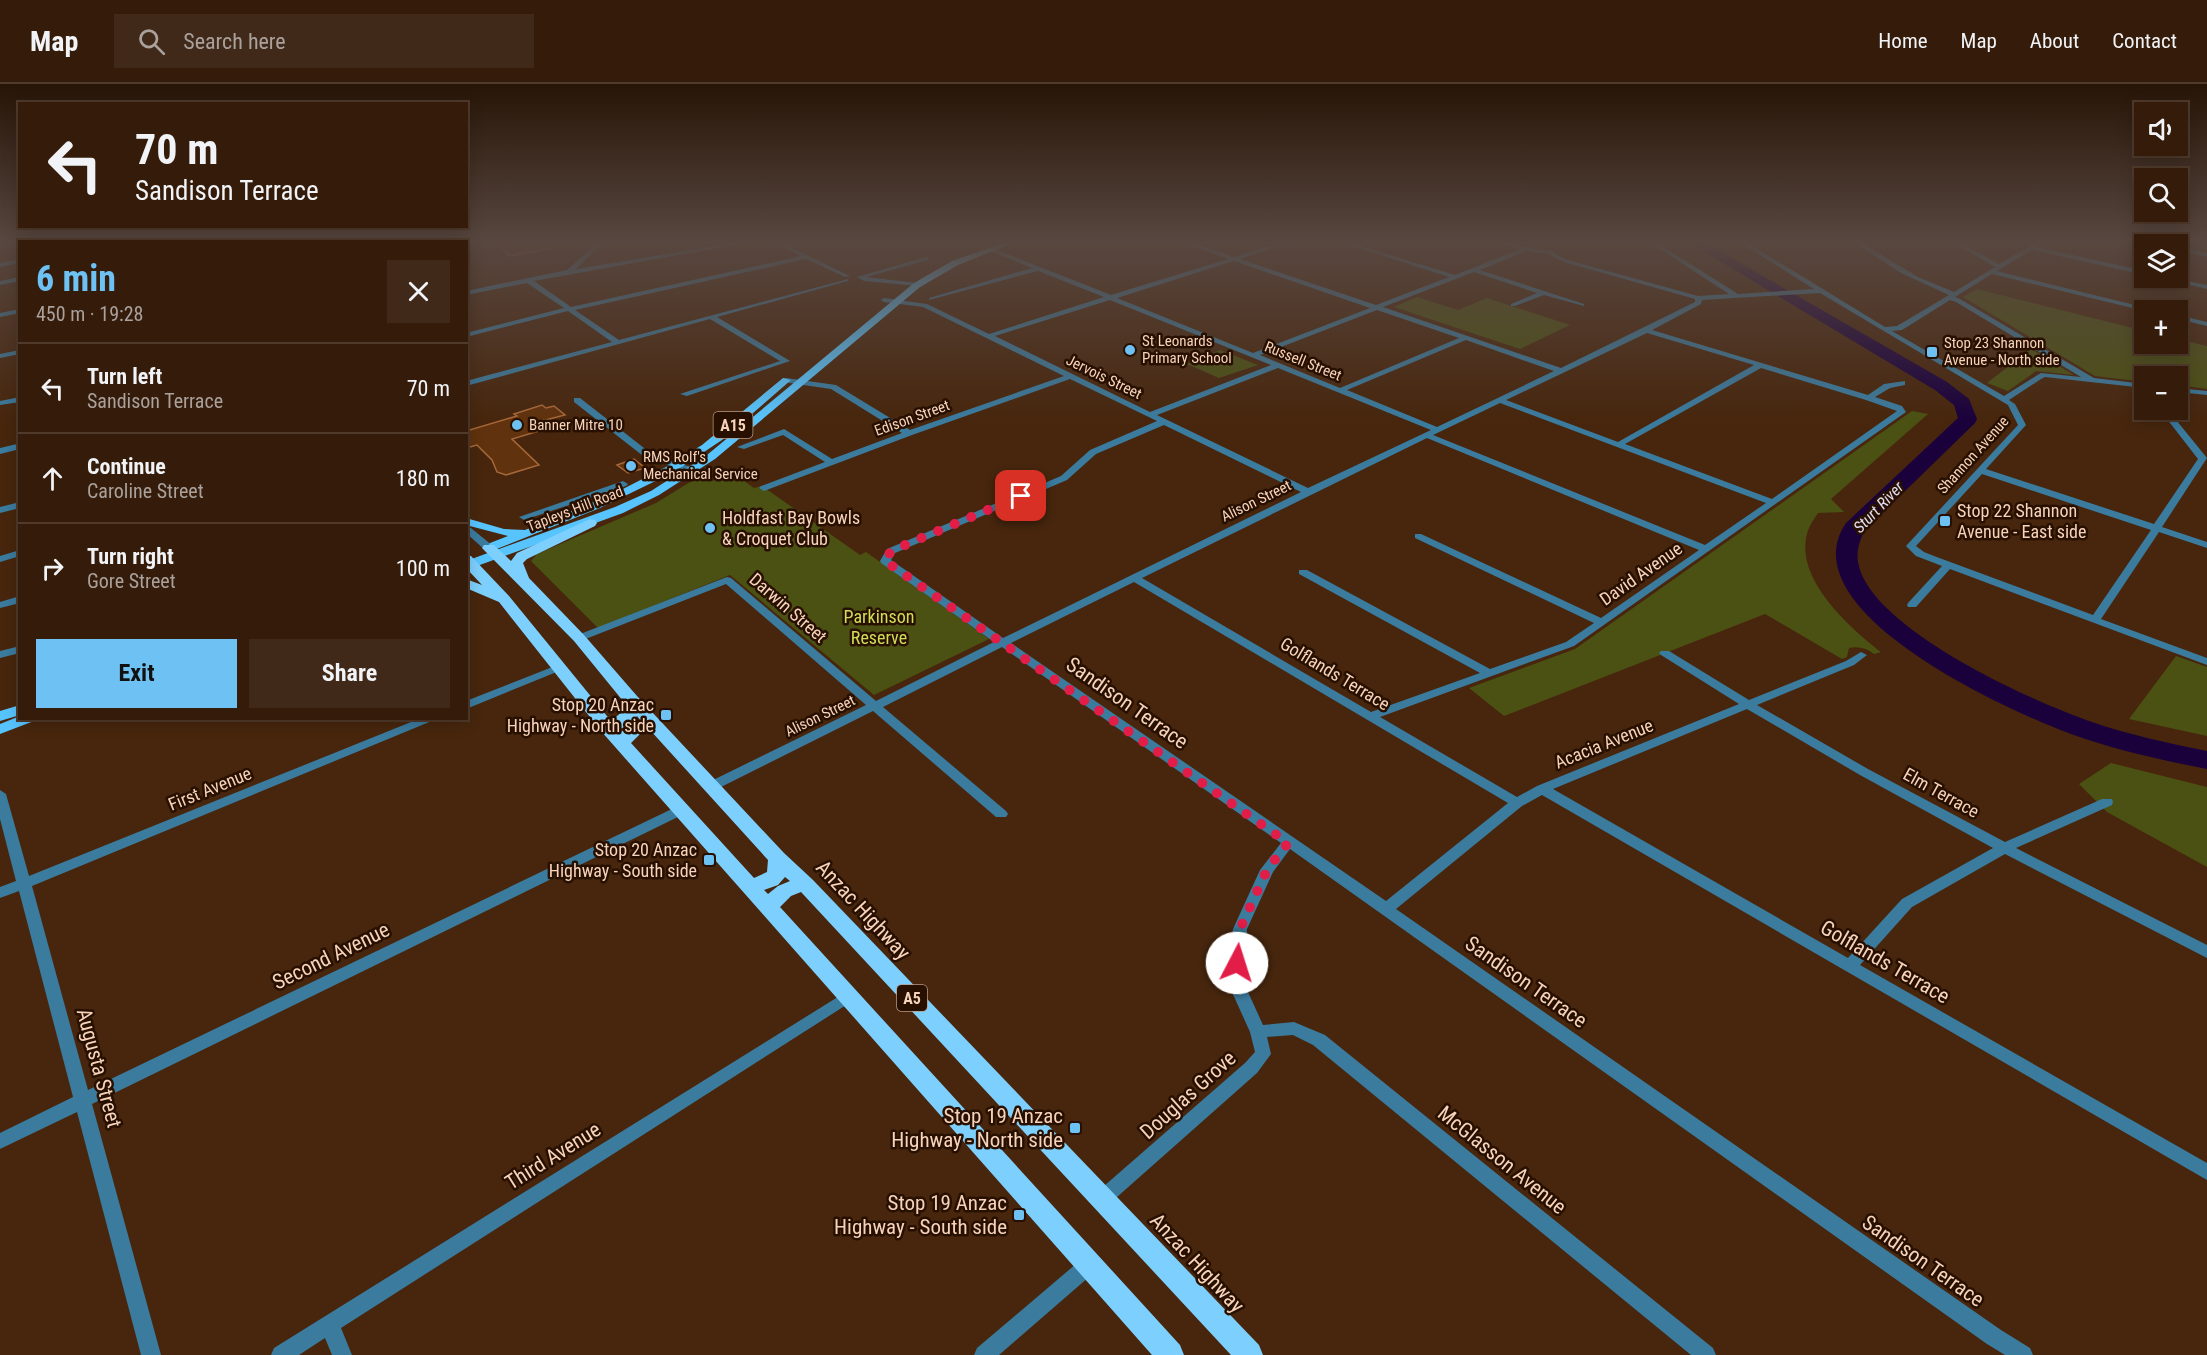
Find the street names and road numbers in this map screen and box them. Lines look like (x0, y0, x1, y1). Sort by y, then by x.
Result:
street label: Russell Street (1262, 337, 1344, 385)
street label: Jervois Street (1063, 351, 1145, 403)
street label: Edison Street (872, 396, 952, 440)
road number: A15 (714, 412, 752, 438)
street label: Shannon Avenue (1933, 412, 2013, 498)
street label: Alison Street (1218, 476, 1294, 526)
street label: Tapleys Hill Road (524, 482, 626, 536)
street label: David Avenue (1596, 538, 1686, 610)
street label: Darwin Street (745, 568, 831, 647)
street label: Golflands Terrace (1277, 633, 1394, 715)
street label: Sandison Terrace (1062, 652, 1192, 754)
street label: Alison Street (782, 691, 858, 741)
street label: Acacia Avenue (1552, 714, 1656, 773)
street label: First Avenue (165, 762, 254, 815)
street label: Elm Terrace (1900, 763, 1983, 822)
street label: Anzac Highway (811, 855, 915, 965)
street label: Golflands Terrace (1816, 915, 1954, 1009)
street label: Second Avenue (269, 917, 393, 995)
street label: Sandison Terrace (1461, 931, 1591, 1033)
road number: A5 (897, 985, 927, 1011)
street label: Augusta Street (72, 1006, 126, 1130)
street label: Douglas Grove (1135, 1046, 1241, 1144)
street label: McGlasson Avenue (1433, 1101, 1571, 1219)
street label: Third Avenue (501, 1117, 605, 1195)
street label: Anzac Highway (1145, 1208, 1249, 1318)
street label: Sandison Terrace (1858, 1210, 1988, 1312)

